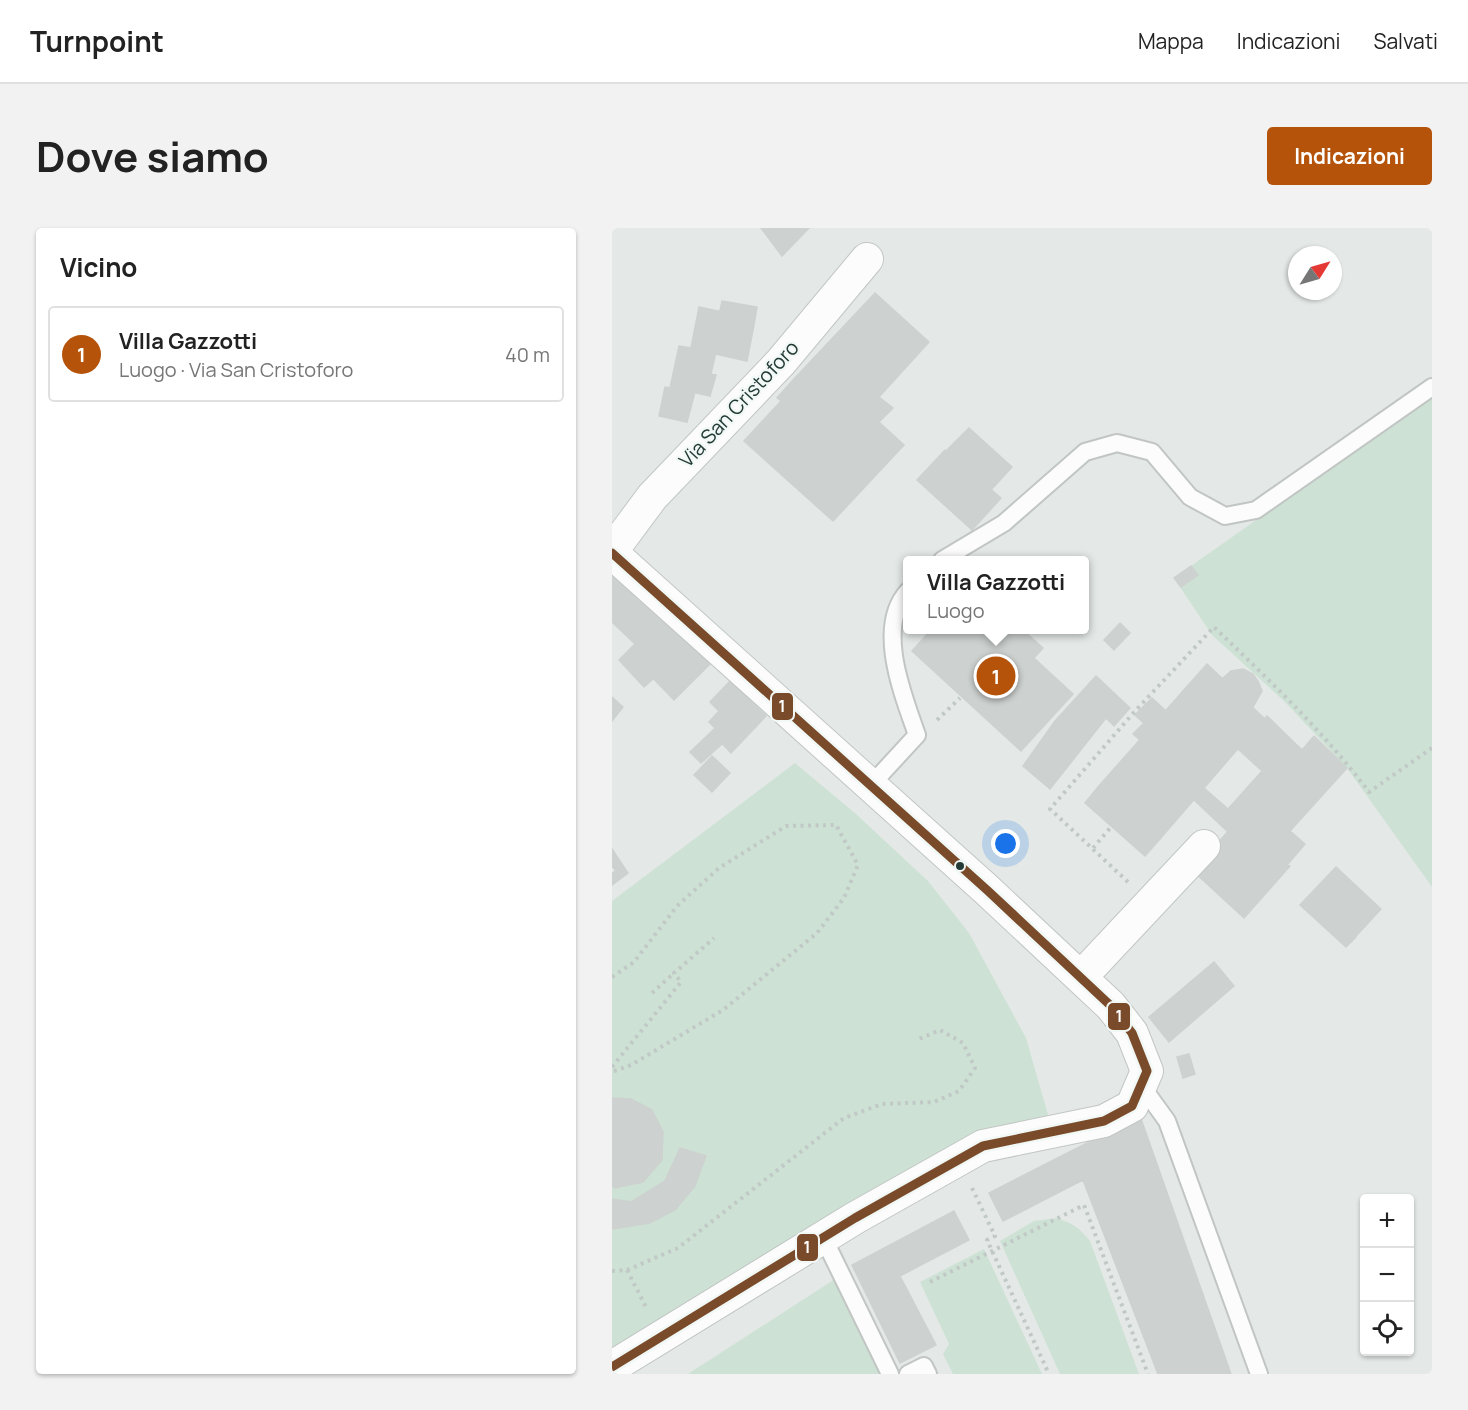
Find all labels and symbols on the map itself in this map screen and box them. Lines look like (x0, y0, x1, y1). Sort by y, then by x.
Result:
north arrow (1288, 246, 1342, 300)
street label: Via San Cristoforo (673, 334, 805, 473)
pin: 1 (976, 654, 1016, 698)
line badge: 1 (771, 692, 794, 721)
text: 1 (778, 695, 786, 717)
your location (991, 829, 1020, 858)
unlabelled marker (954, 860, 966, 872)
line badge: 1 (1107, 1002, 1131, 1031)
text: 1 (1115, 1005, 1123, 1027)
line badge: 1 (796, 1233, 819, 1262)
text: 1 (803, 1236, 811, 1258)

